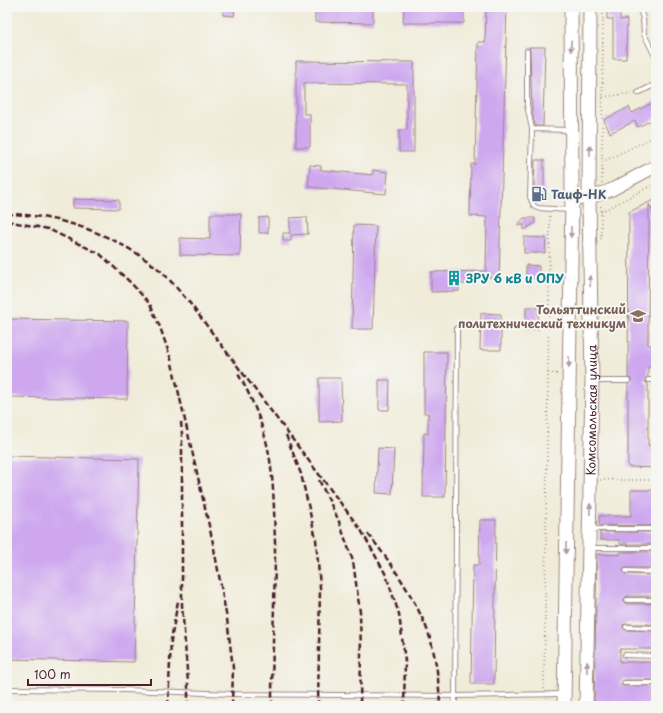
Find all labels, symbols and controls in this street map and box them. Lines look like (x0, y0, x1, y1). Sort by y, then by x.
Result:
one-way arrow (568, 40, 574, 53)
one-way arrow (586, 145, 593, 157)
fuel station icon: Таиф-НК (530, 185, 548, 203)
place label: Таиф-НК (551, 185, 607, 203)
one-way arrow (568, 226, 574, 239)
building icon: ЗРУ 6 кВ и ОПУ (445, 269, 463, 287)
place label: ЗРУ 6 кВ и ОПУ (465, 269, 564, 287)
one-way arrow (587, 274, 593, 287)
place label: Тольяттинский политехнический техникум (458, 300, 626, 332)
school or university icon: Тольяттинский политехнический техникум (629, 307, 647, 325)
street label: Комсомольская улица (581, 344, 601, 476)
one-way arrow (566, 356, 572, 369)
one-way arrow (587, 502, 593, 515)
one-way arrow (563, 542, 569, 555)
one-way arrow (584, 660, 590, 673)
scale bar (28, 661, 151, 687)
text: 100 m (34, 665, 71, 683)

